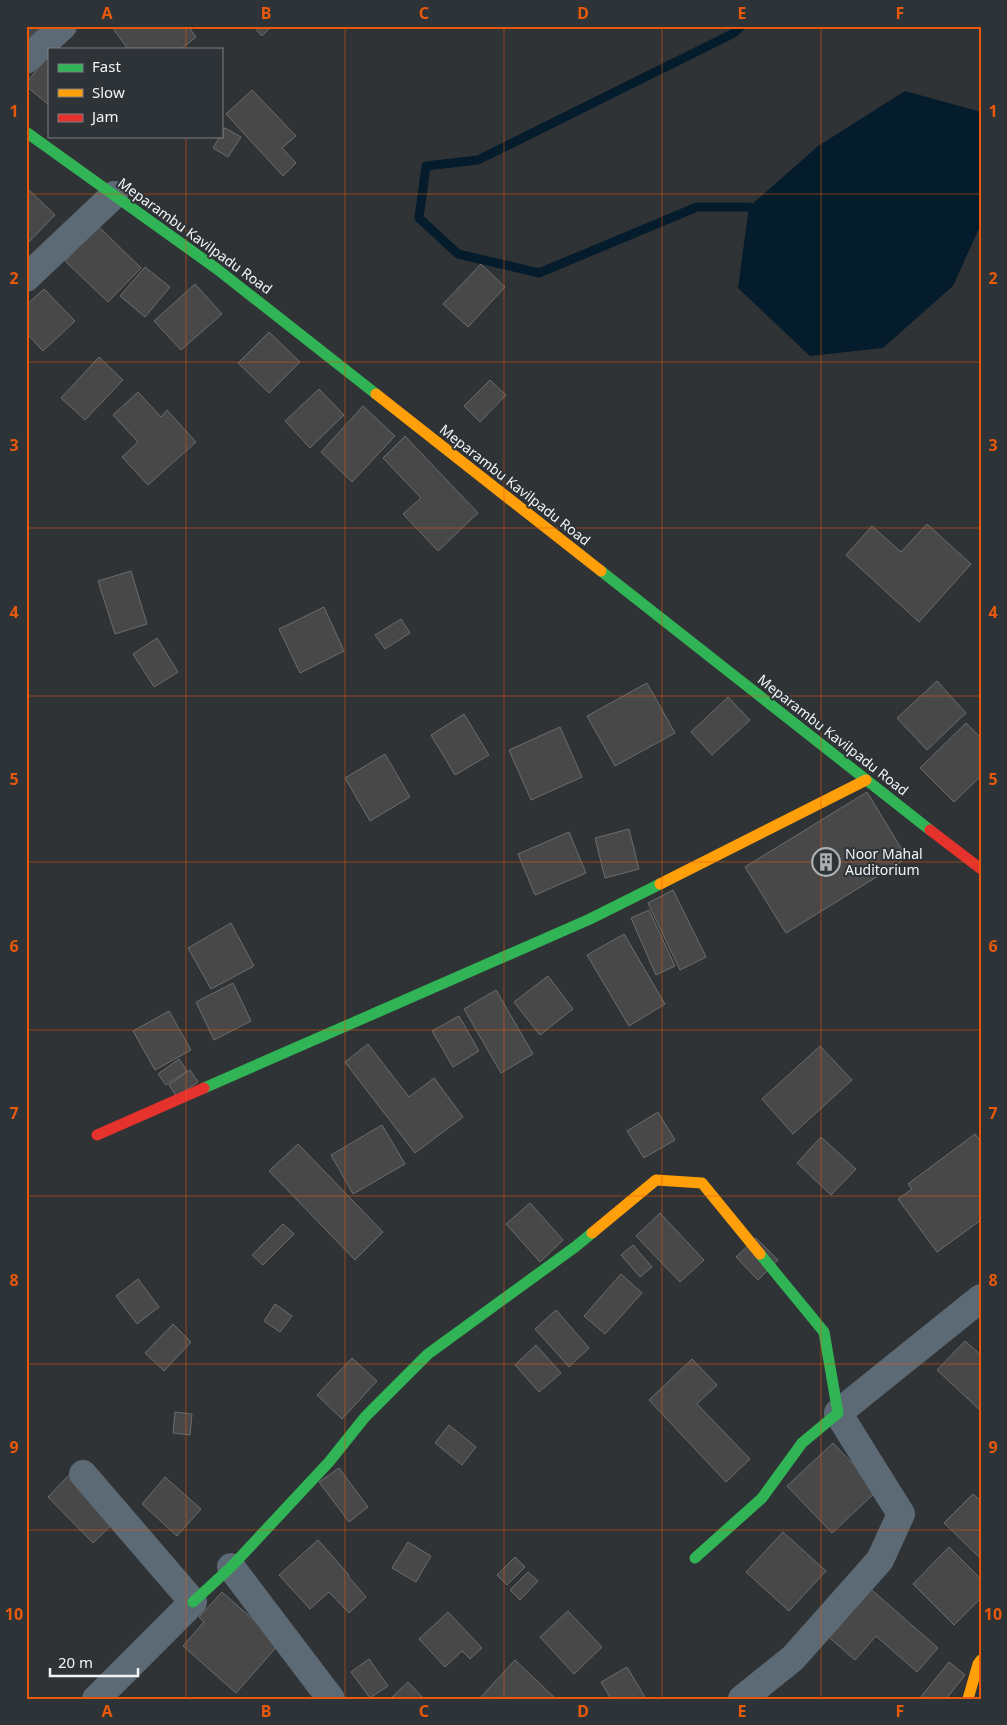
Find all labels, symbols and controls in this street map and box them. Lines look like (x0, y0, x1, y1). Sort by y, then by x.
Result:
text: A (101, 2, 113, 24)
text: B (261, 2, 271, 24)
text: C (419, 2, 429, 24)
text: D (577, 2, 589, 24)
text: E (738, 2, 747, 24)
text: F (896, 2, 904, 24)
legend (48, 48, 222, 138)
text: Fast (92, 56, 121, 76)
text: Slow (92, 82, 125, 102)
text: 1 (9, 100, 19, 122)
text: 1 (988, 100, 998, 122)
text: Jam (90, 106, 119, 126)
street label: Meparambu Kavilpadu Road (114, 173, 276, 298)
text: 2 (9, 267, 19, 289)
text: 2 (988, 267, 998, 289)
street label: Meparambu Kavilpadu Road (436, 420, 595, 549)
text: 3 (9, 434, 19, 456)
text: 3 (988, 434, 998, 456)
text: 4 (9, 601, 19, 623)
text: 4 (988, 601, 998, 623)
street label: Meparambu Kavilpadu Road (754, 670, 913, 799)
text: 5 (9, 768, 19, 790)
text: 5 (988, 768, 998, 790)
place label: Noor Mahal Auditorium (845, 844, 923, 879)
building icon: Noor Mahal Auditorium (811, 847, 841, 877)
text: 6 (9, 935, 19, 957)
text: 6 (988, 935, 998, 957)
text: 7 (9, 1102, 19, 1124)
text: 7 (988, 1102, 998, 1124)
text: 8 (9, 1269, 19, 1291)
text: 8 (988, 1269, 998, 1291)
text: 9 (9, 1436, 19, 1458)
text: 9 (988, 1436, 998, 1458)
text: 10 (5, 1603, 23, 1625)
text: 10 (984, 1603, 1002, 1625)
scale bar (50, 1645, 138, 1677)
text: 20 m (58, 1652, 93, 1672)
text: A (101, 1700, 113, 1722)
text: B (261, 1700, 271, 1722)
text: C (419, 1700, 429, 1722)
text: D (577, 1700, 589, 1722)
text: E (738, 1700, 747, 1722)
text: F (896, 1700, 904, 1722)

